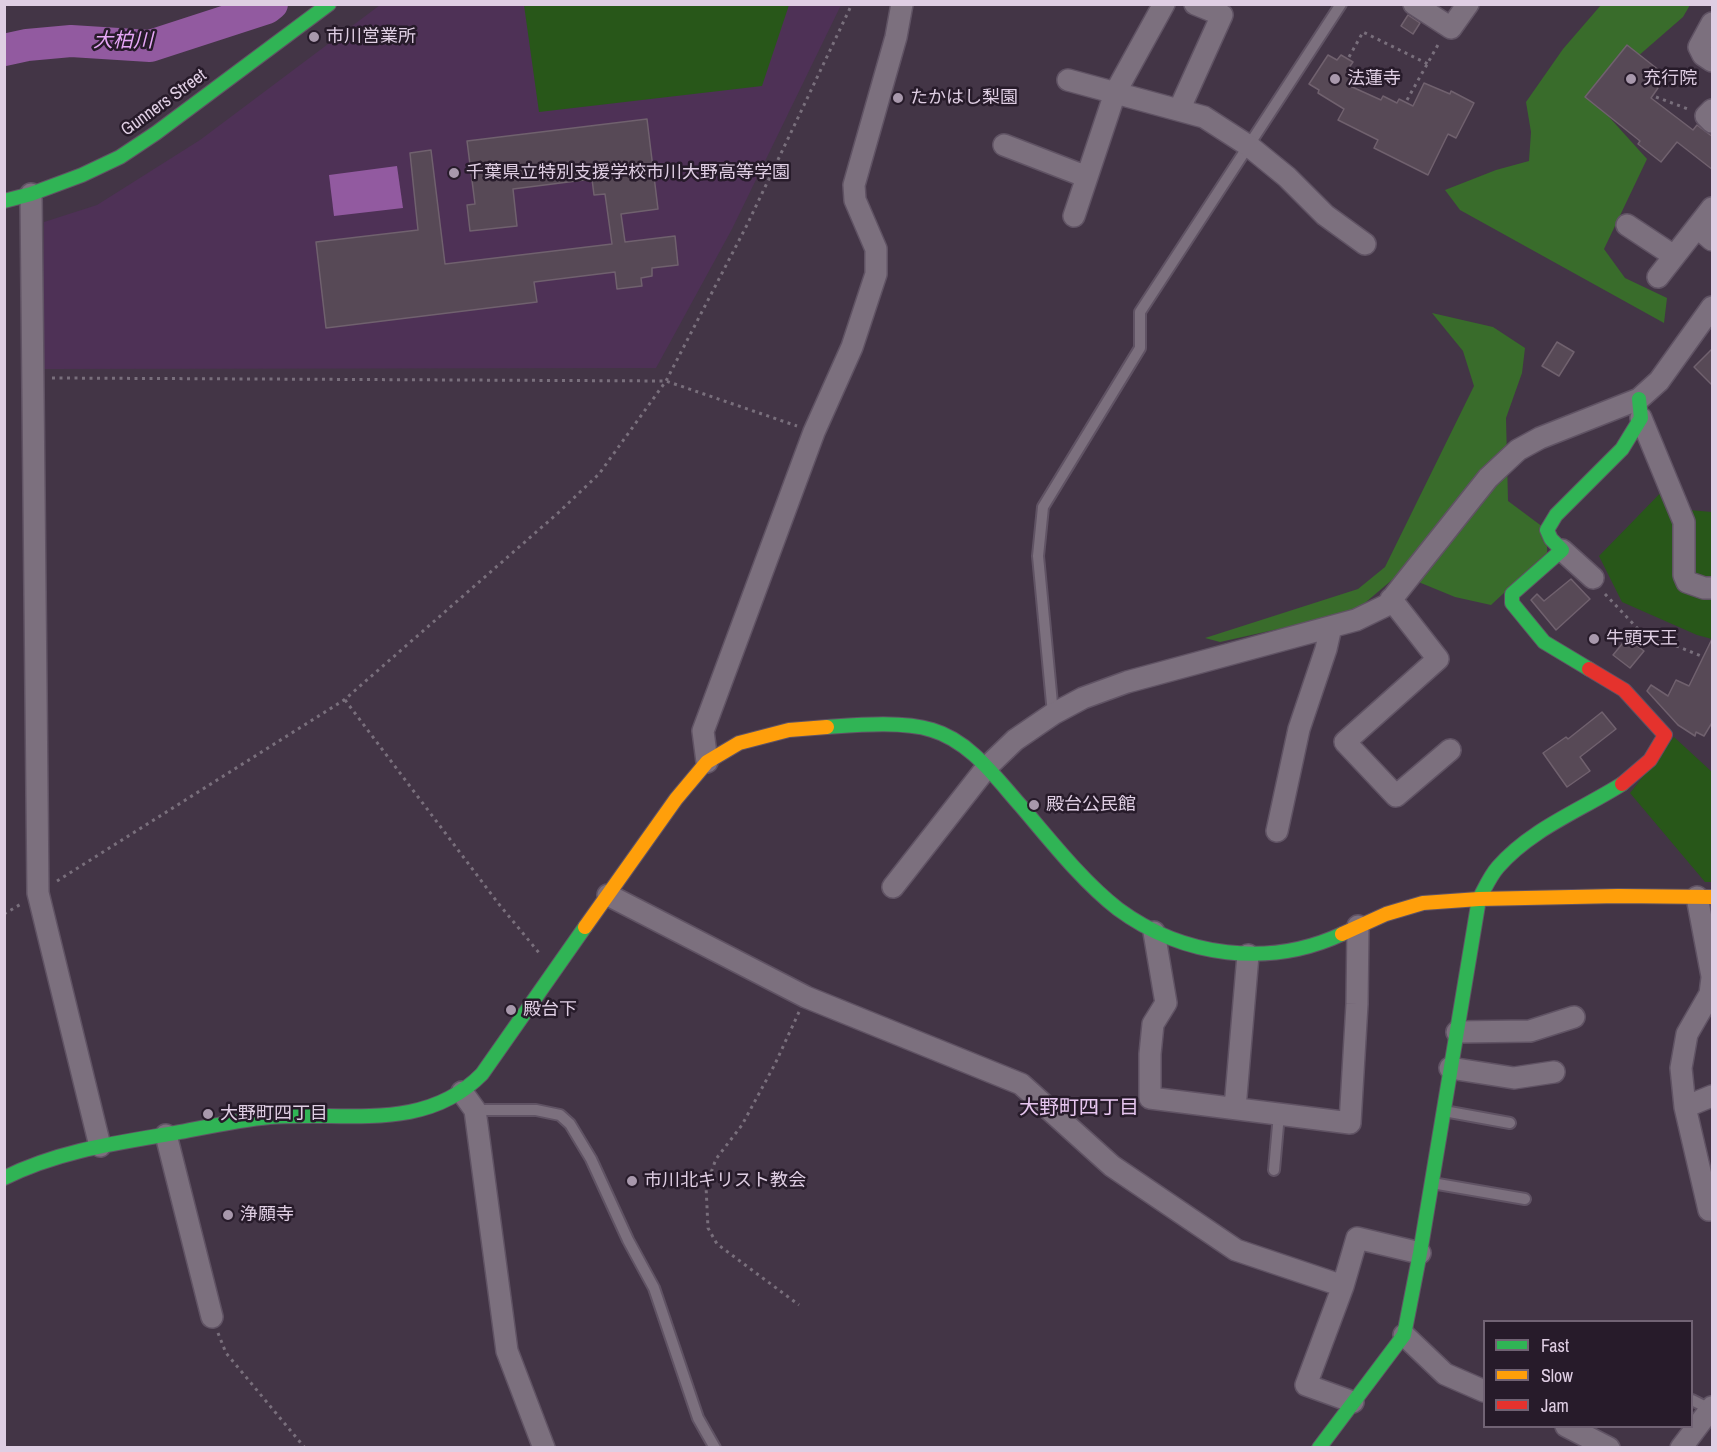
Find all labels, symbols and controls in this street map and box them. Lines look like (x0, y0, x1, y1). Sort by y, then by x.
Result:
place label: 市川営業所 (326, 26, 416, 48)
water label: 大柏川 (93, 30, 153, 54)
marker: 市川営業所 (307, 30, 321, 44)
street label: Gunners Street (117, 65, 211, 141)
place label: 法蓮寺 (1347, 68, 1401, 90)
place label: 充行院 (1643, 68, 1697, 90)
marker: 法蓮寺 (1328, 72, 1342, 86)
marker: 充行院 (1624, 72, 1638, 86)
place label: たかはし梨園 (910, 87, 1018, 109)
marker: たかはし梨園 (891, 91, 905, 105)
place label: 千葉県立特別支援学校市川大野高等学園 (466, 162, 790, 184)
marker: 千葉県立特別支援学校市川大野高等学園 (447, 166, 461, 180)
place label: 牛頭天王 (1606, 628, 1678, 650)
marker: 牛頭天王 (1587, 632, 1601, 646)
place label: 殿台公民館 (1046, 794, 1136, 816)
marker: 殿台公民館 (1027, 798, 1041, 812)
place label: 殿台下 (523, 999, 577, 1021)
marker: 殿台下 (504, 1003, 518, 1017)
district label: 大野町四丁目 (1019, 1097, 1139, 1121)
place label: 大野町四丁目 (220, 1103, 328, 1125)
marker: 大野町四丁目 (201, 1107, 215, 1121)
place label: 市川北キリスト教会 (644, 1170, 806, 1192)
marker: 市川北キリスト教会 (625, 1174, 639, 1188)
place label: 浄願寺 (240, 1204, 294, 1226)
marker: 浄願寺 (221, 1208, 235, 1222)
legend (1483, 1320, 1693, 1428)
text: Fast (1541, 1333, 1569, 1358)
text: Slow (1541, 1363, 1573, 1388)
text: Jam (1541, 1393, 1569, 1418)

